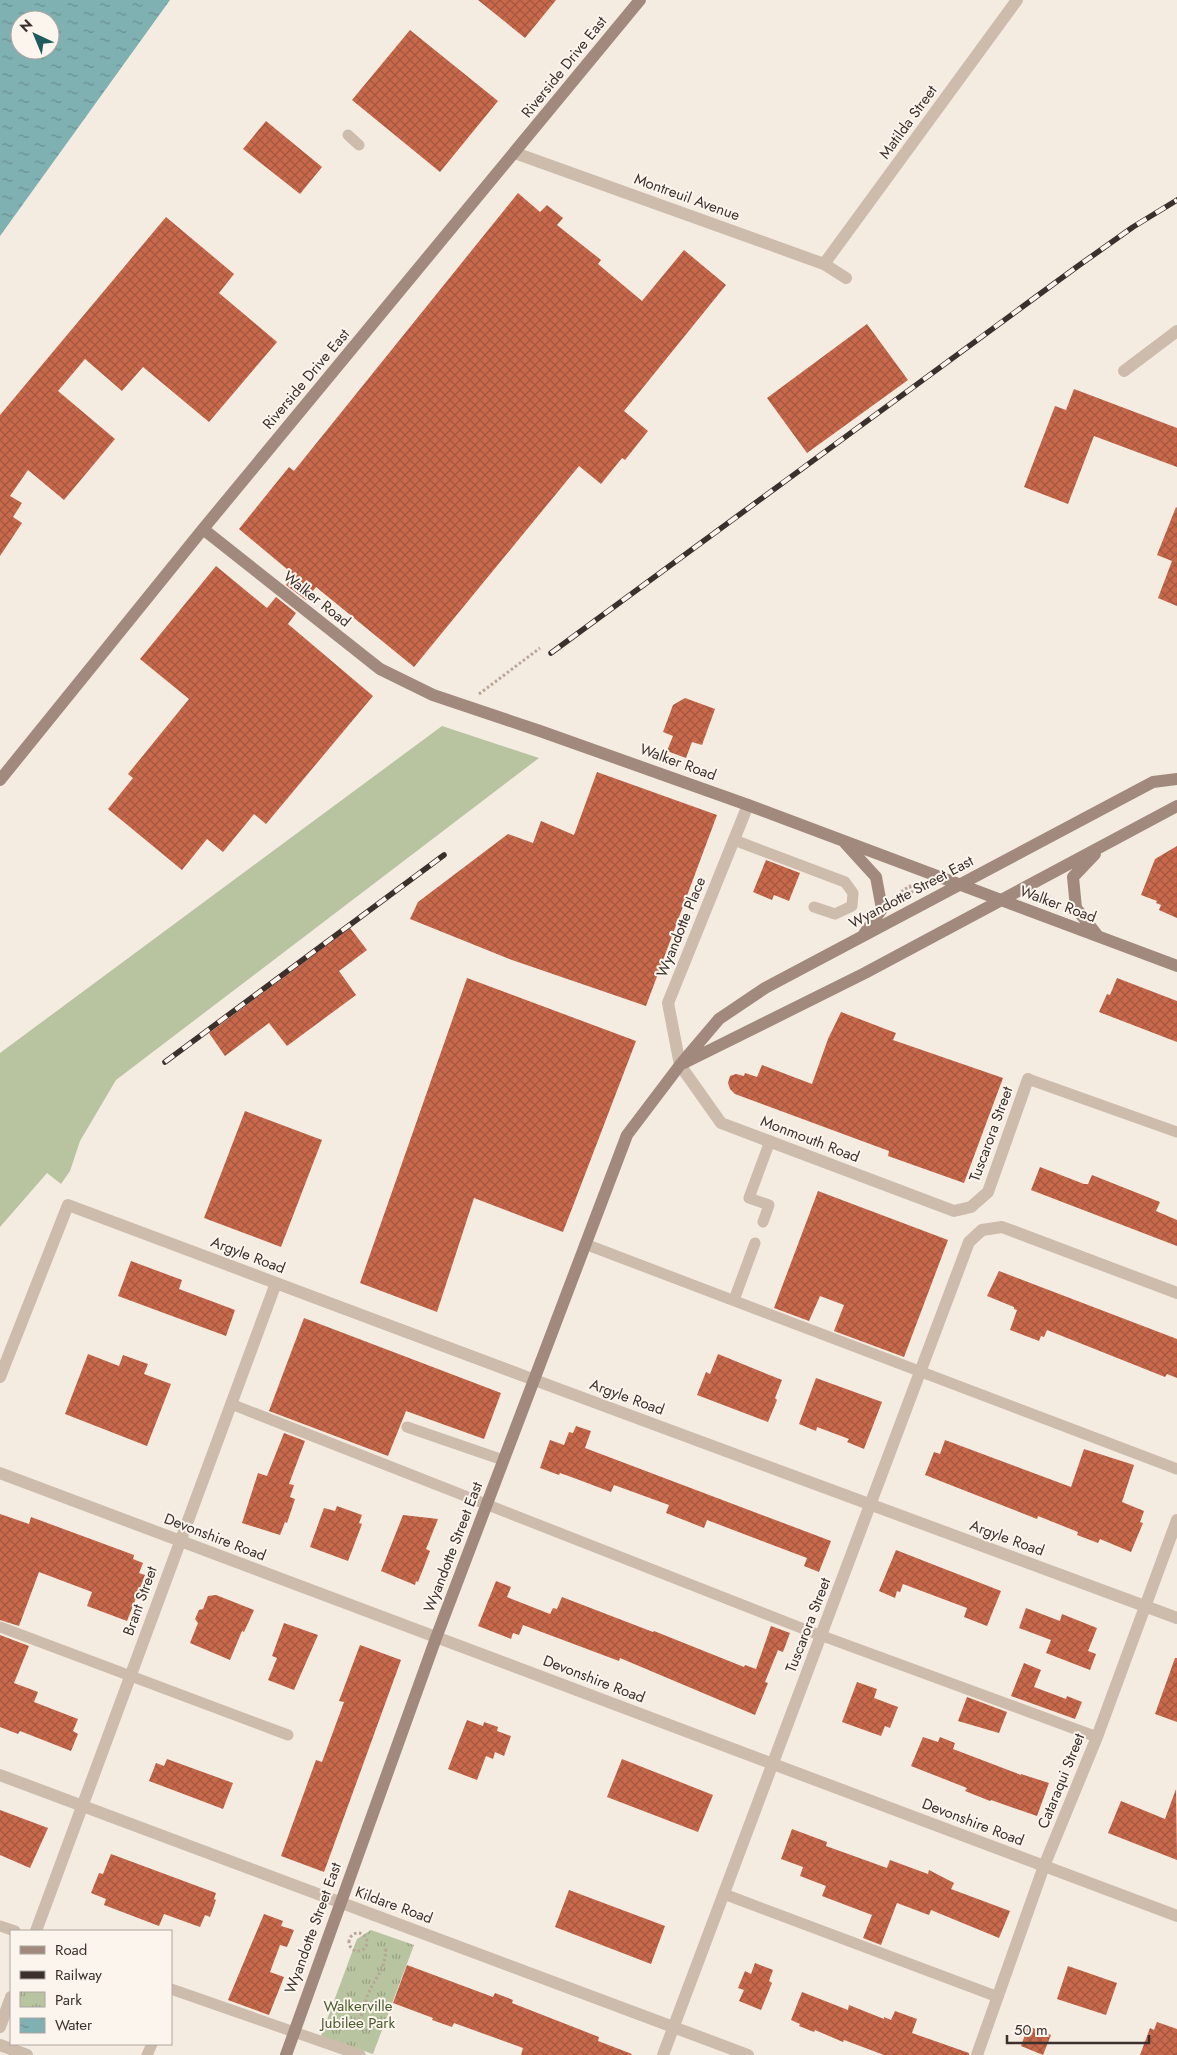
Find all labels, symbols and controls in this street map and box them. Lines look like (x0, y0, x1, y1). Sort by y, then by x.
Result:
north arrow (10, 10, 60, 60)
street label: Riverside Drive East (516, 11, 612, 123)
text: N (15, 15, 37, 37)
street label: Matilda Street (874, 80, 943, 163)
street label: Montreuil Avenue (631, 168, 743, 226)
street label: Riverside Drive East (257, 324, 355, 434)
street label: Walker Road (279, 566, 355, 632)
street label: Walker Road (637, 738, 719, 786)
street label: Wyandotte Street East (845, 850, 977, 934)
street label: Wyandotte Place (651, 873, 711, 980)
street label: Walker Road (1017, 880, 1099, 928)
street label: Tuscarora Street (964, 1083, 1019, 1185)
street label: Monmouth Road (757, 1110, 863, 1168)
street label: Argyle Road (208, 1231, 288, 1279)
street label: Argyle Road (587, 1373, 667, 1421)
street label: Wyandotte Street East (418, 1478, 488, 1615)
street label: Devonshire Road (161, 1507, 269, 1567)
street label: Argyle Road (967, 1514, 1047, 1562)
street label: Brant Street (117, 1563, 163, 1639)
street label: Tuscarora Street (780, 1574, 836, 1676)
street label: Devonshire Road (540, 1649, 648, 1709)
street label: Cataraqui Street (1032, 1730, 1090, 1832)
street label: Devonshire Road (919, 1792, 1027, 1852)
street label: Wyandotte Street East (279, 1859, 347, 1997)
street label: Kildare Road (352, 1881, 436, 1929)
legend (10, 1930, 172, 2045)
text: Road (55, 1939, 87, 1961)
text: Railway (55, 1964, 102, 1986)
text: Park (55, 1989, 82, 2011)
park label: Walkerville Jubilee Park (319, 1995, 395, 2034)
scale bar (1007, 2012, 1150, 2044)
text: Water (55, 2014, 93, 2036)
text: 50 m (1014, 2019, 1048, 2041)

